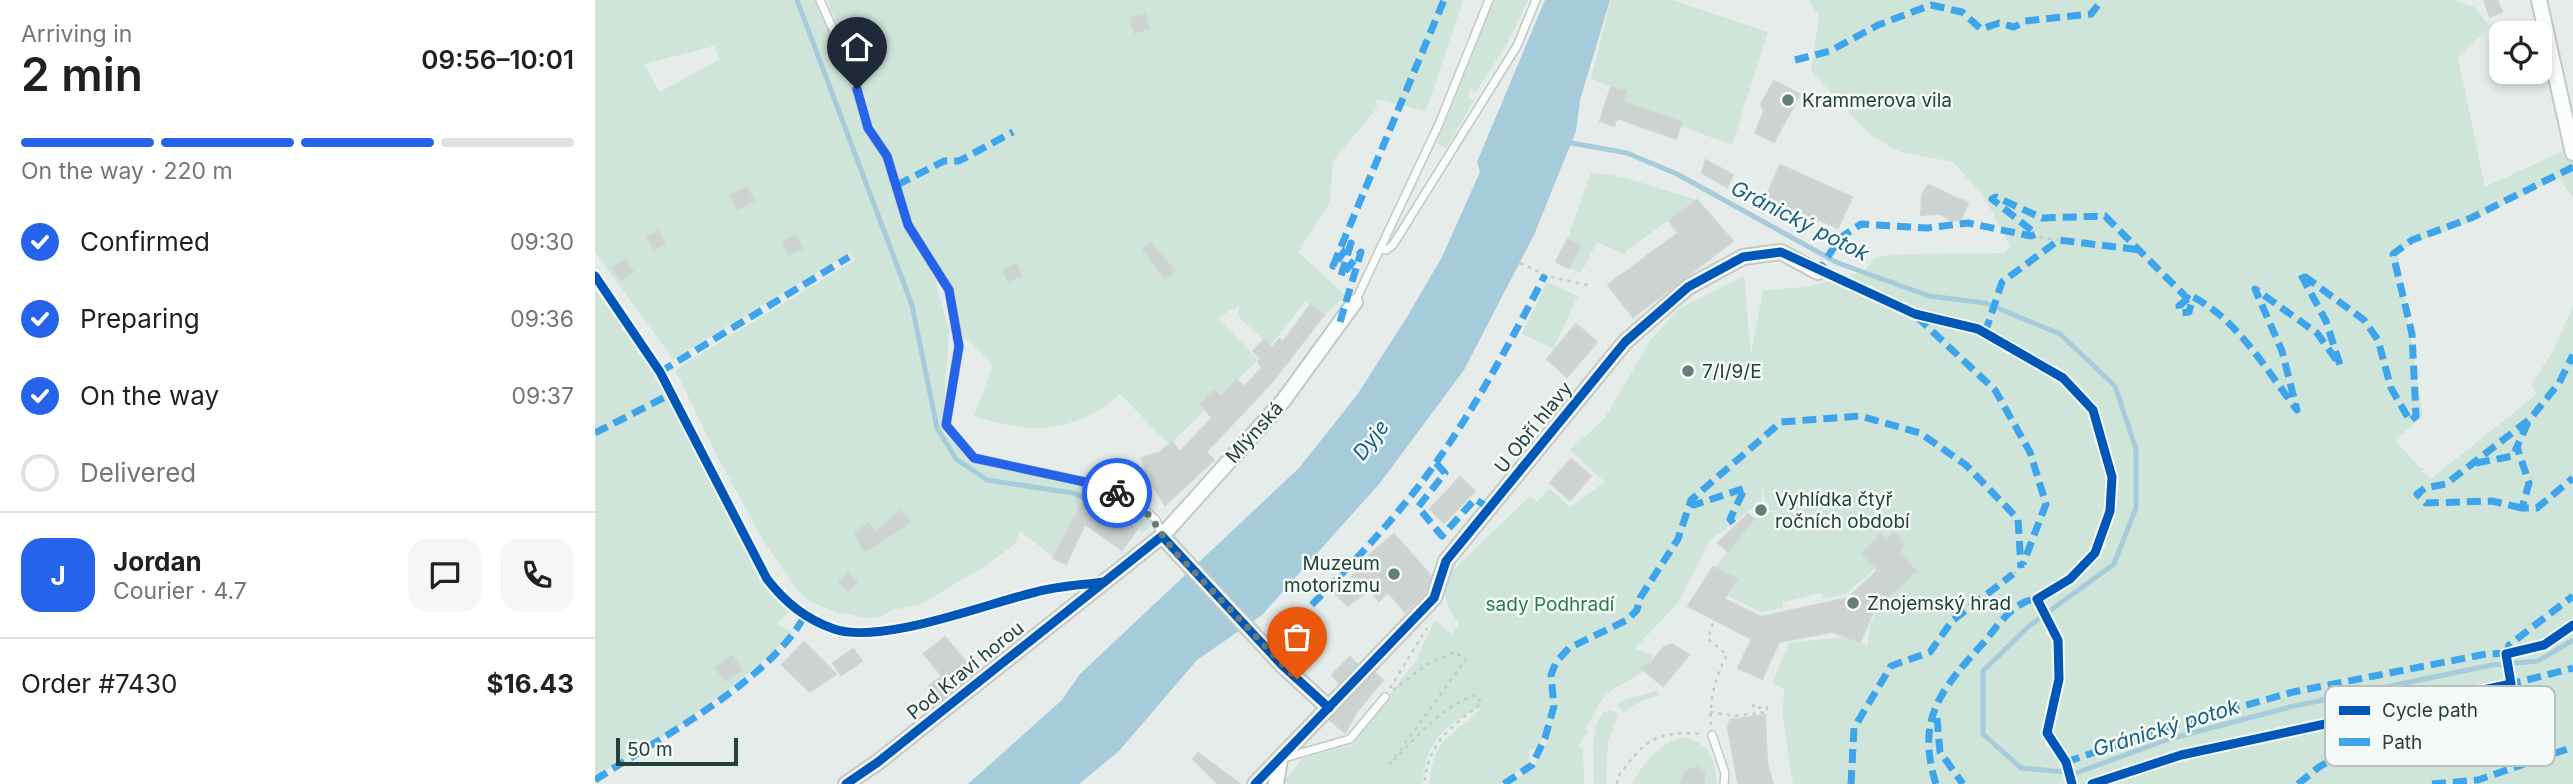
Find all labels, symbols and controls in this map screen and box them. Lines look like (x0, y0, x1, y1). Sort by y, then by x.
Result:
pin (827, 17, 887, 89)
text: Arriving in (21, 20, 132, 48)
map controls (2489, 21, 2552, 84)
button: locate (2489, 21, 2552, 84)
icon: home (838, 28, 876, 66)
text: 09:56–10:01 (421, 44, 574, 75)
text: 2 min (21, 46, 143, 102)
place label: Krammerova vila (1802, 89, 1952, 112)
marker: Krammerova vila (1780, 92, 1796, 108)
text: On the way · 220 m (21, 157, 233, 185)
water label: Gránický potok (1727, 175, 1874, 266)
icon: check (21, 223, 59, 261)
text: Confirmed (80, 226, 210, 257)
text: 09:30 (510, 228, 574, 256)
icon: check (21, 300, 59, 338)
text: Preparing (80, 303, 200, 334)
text: 09:36 (510, 305, 574, 333)
place label: 7/I/9/E (1702, 360, 1762, 383)
marker: 7/I/9/E (1680, 363, 1696, 379)
icon: check (21, 377, 59, 415)
street label: U Obří hlavy (1490, 377, 1577, 478)
text: On the way (80, 380, 219, 411)
text: 09:37 (511, 382, 574, 410)
street label: Mlýnská (1221, 397, 1288, 468)
water label: Dyje (1347, 415, 1394, 465)
text: Delivered (80, 457, 196, 488)
courier (1082, 458, 1152, 528)
icon: bike (1098, 474, 1136, 512)
place label: Vyhlídka čtyř ročních období (1775, 488, 1910, 533)
marker: Vyhlídka čtyř ročních období (1753, 502, 1769, 518)
button: chat (408, 538, 482, 612)
button: phone (500, 538, 574, 612)
text: Jordan (113, 546, 202, 577)
place label: Muzeum motorizmu (1284, 552, 1380, 597)
text: J (50, 560, 66, 591)
marker: Muzeum motorizmu (1386, 566, 1402, 582)
text: Courier · 4.7 (113, 577, 247, 605)
place label: Znojemský hrad (1867, 592, 2011, 615)
park label: sady Podhradí (1486, 593, 1615, 616)
marker: Znojemský hrad (1845, 595, 1861, 611)
pin (1267, 607, 1327, 679)
street label: Pod Kraví horou (902, 616, 1028, 724)
icon: bag (1278, 618, 1316, 656)
text: Order #7430 (21, 668, 177, 699)
text: $16.43 (487, 668, 574, 699)
legend (2325, 686, 2555, 766)
water label: Gránický potok (2090, 693, 2242, 762)
text: Cycle path (2382, 699, 2478, 722)
text: Path (2382, 731, 2422, 754)
scale bar (616, 735, 739, 767)
text: 50 m (627, 738, 673, 761)

